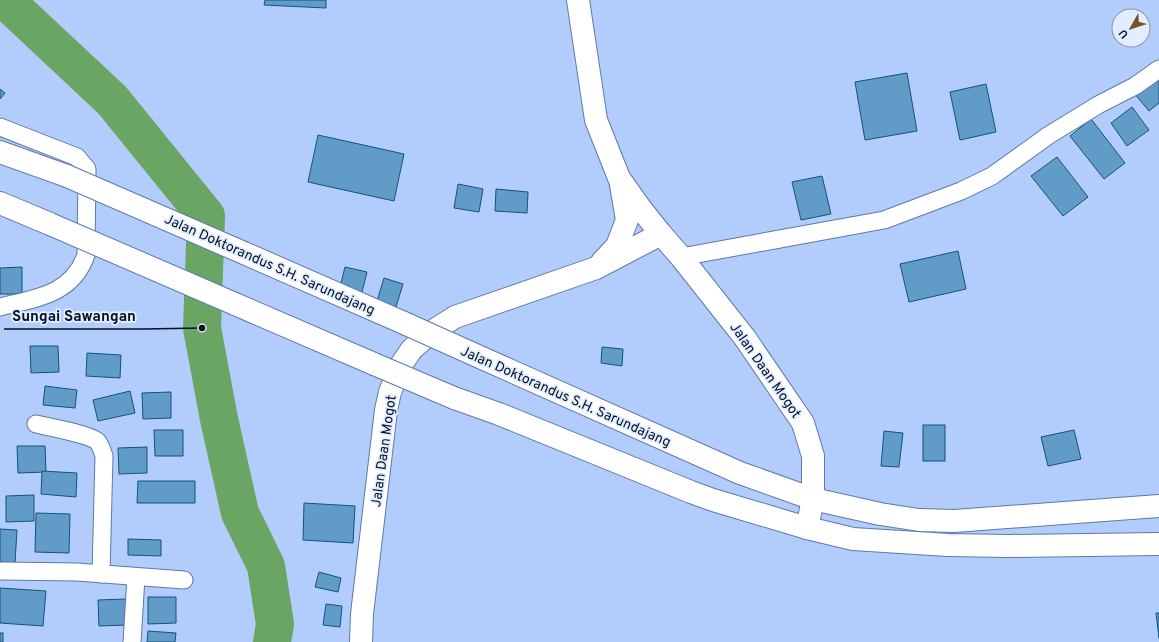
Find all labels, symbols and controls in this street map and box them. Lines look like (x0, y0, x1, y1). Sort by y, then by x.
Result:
north arrow (1111, 8, 1151, 48)
text: U (1116, 26, 1132, 41)
street label: Jalan Doktorandus S.H. Sarundajang (161, 211, 377, 320)
callout: Sungai Sawangan (4, 302, 144, 329)
text: Sungai Sawangan (12, 308, 136, 327)
street label: Jalan Daan Mogot (725, 320, 804, 422)
street label: Jalan Doktorandus S.H. Sarundajang (457, 343, 673, 452)
street label: Jalan Daan Mogot (368, 394, 401, 508)

